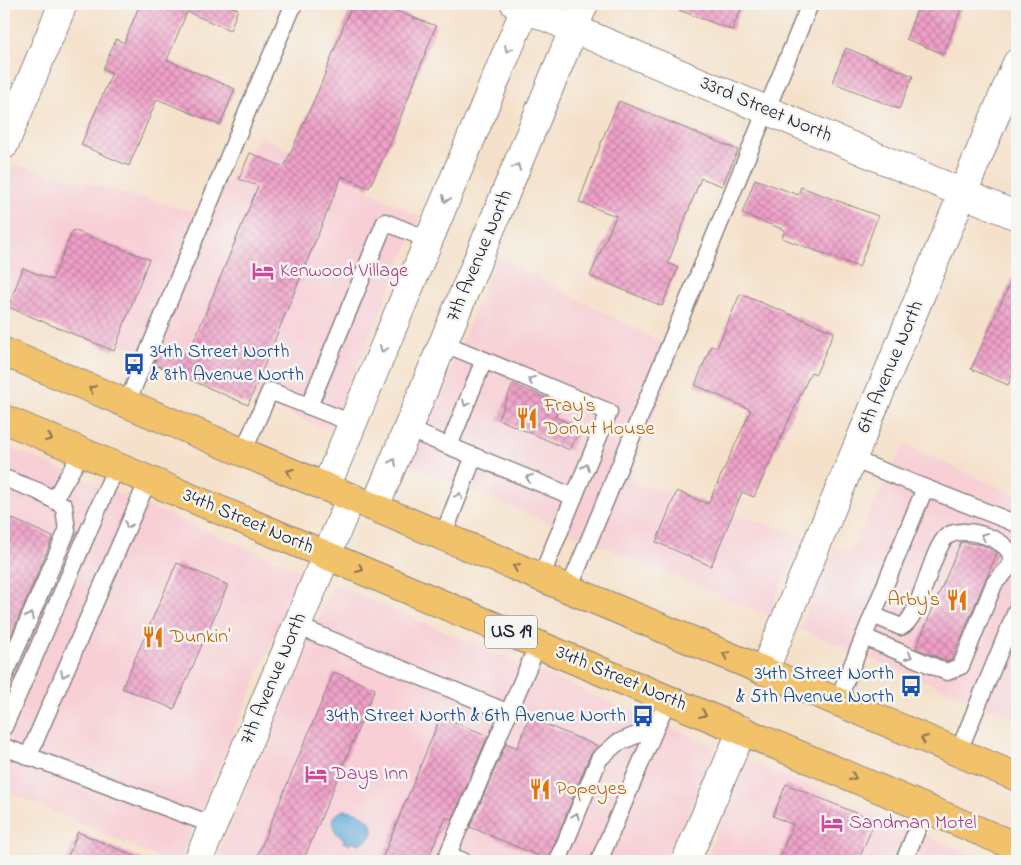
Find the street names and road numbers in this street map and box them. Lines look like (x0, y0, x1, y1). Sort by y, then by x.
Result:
street label: 33rd Street North (696, 69, 836, 151)
street label: 7th Avenue North (439, 186, 521, 326)
street label: 6th Avenue North (850, 296, 932, 438)
street label: 34th Street North (178, 481, 318, 563)
street label: 7th Avenue North (233, 609, 315, 749)
road number: US 19 (485, 616, 537, 649)
street label: 34th Street North (551, 638, 691, 720)

